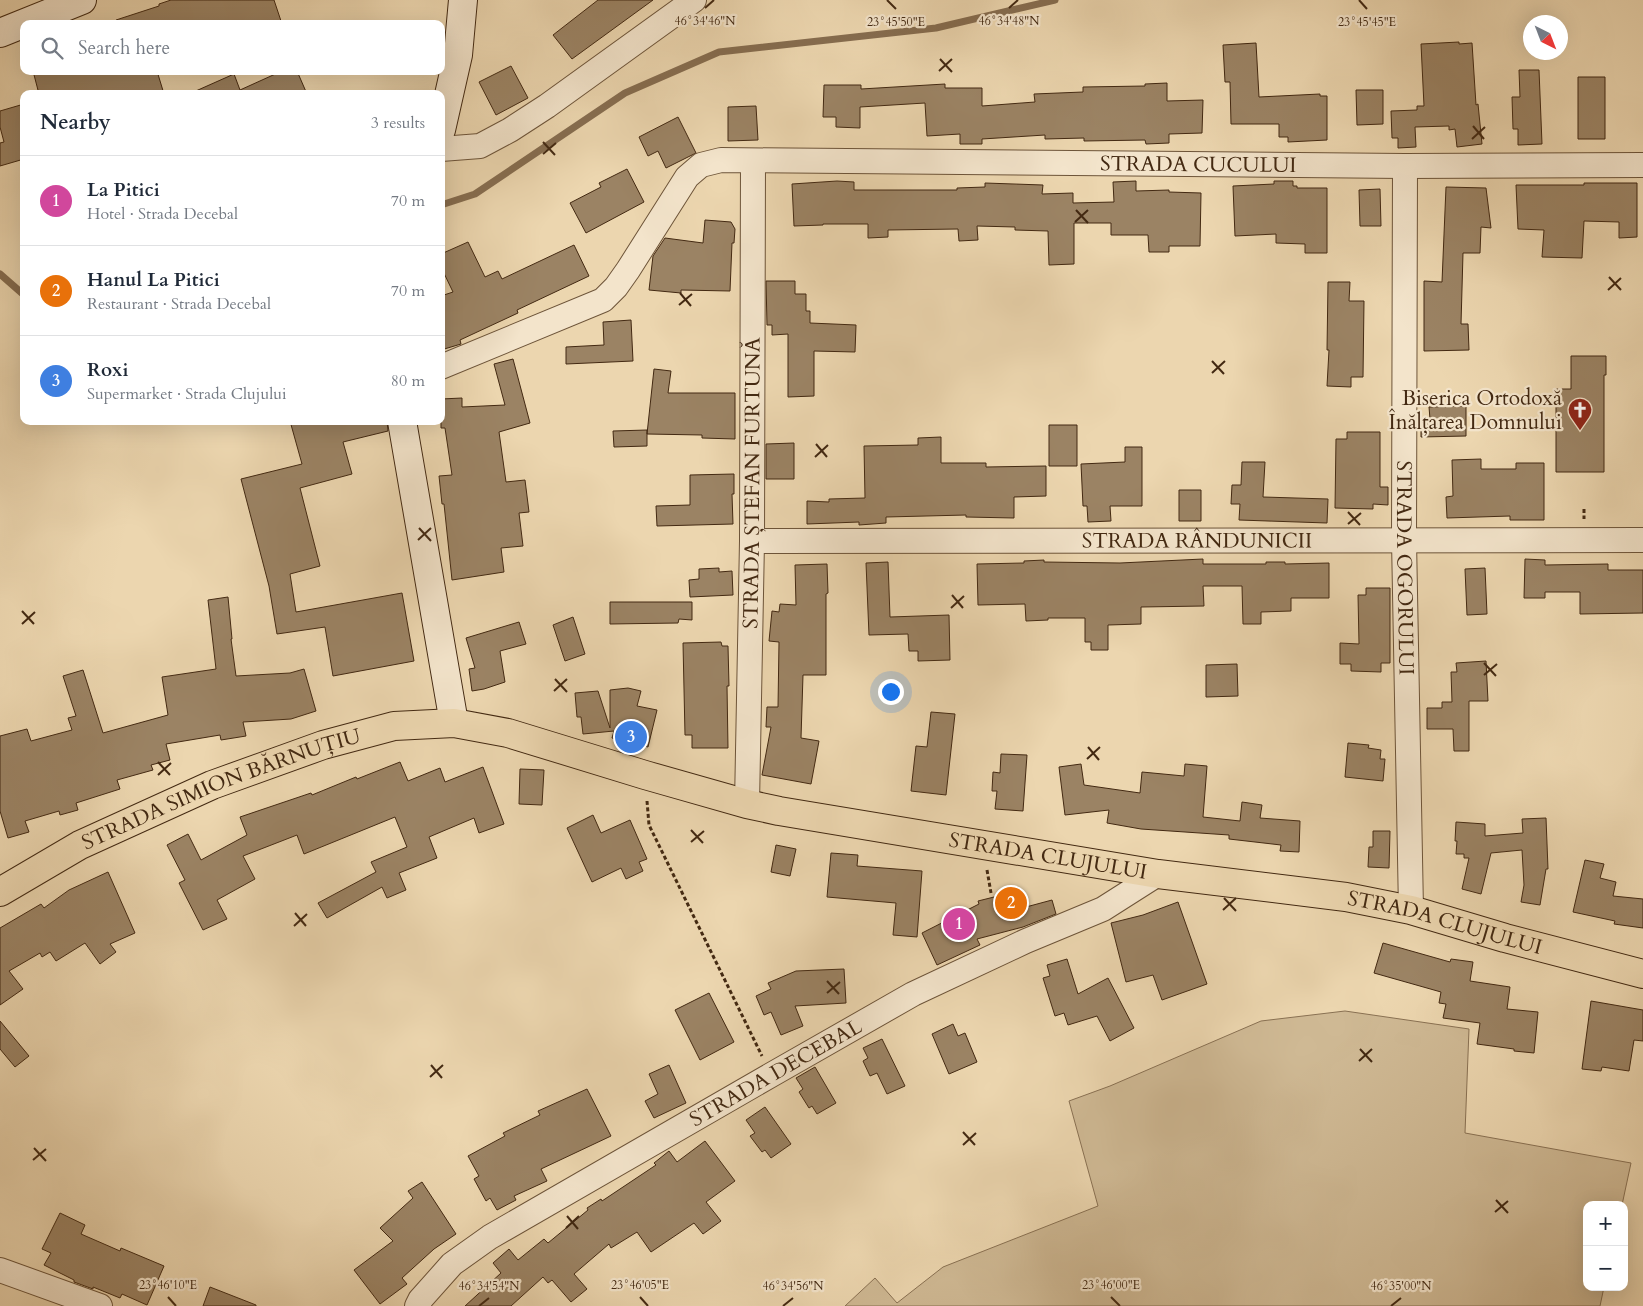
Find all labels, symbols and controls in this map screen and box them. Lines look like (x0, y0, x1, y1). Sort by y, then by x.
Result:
text: 46°34'46"N (675, 13, 736, 29)
text: 46°34'48"N (979, 13, 1040, 29)
text: 23°45'50"E (867, 14, 925, 30)
text: 23°45'45"E (1338, 14, 1396, 30)
north arrow (1523, 15, 1568, 60)
search box (20, 20, 445, 75)
icon: search (38, 34, 66, 62)
text: Search here (78, 35, 170, 61)
text: Nearby (40, 108, 111, 137)
text: 3 results (371, 112, 425, 134)
street label: STRADA CUCULUI (1100, 149, 1297, 180)
text: La Pitici (87, 177, 160, 203)
text: 1 (52, 190, 60, 212)
text: 70 m (391, 190, 425, 212)
text: Hotel · Strada Decebal (87, 203, 238, 225)
text: Hanul La Pitici (87, 267, 220, 293)
text: 2 (52, 280, 60, 302)
text: 70 m (391, 280, 425, 302)
text: Restaurant · Strada Decebal (87, 293, 271, 315)
street label: STRADA ȘTEFAN FURTUNĂ (736, 337, 767, 629)
text: Roxi (87, 357, 128, 383)
text: 3 (52, 370, 60, 392)
text: 80 m (391, 370, 425, 392)
text: Supermarket · Strada Clujului (87, 383, 287, 405)
place label: Biserica Ortodoxă Înălțarea Domnului (1389, 384, 1562, 437)
church icon: Biserica Ortodoxă Înălțarea Domnului (1567, 397, 1593, 431)
street label: STRADA OGORULUI (1389, 461, 1421, 676)
street label: STRADA RÂNDUNICII (1082, 526, 1312, 555)
your location (878, 679, 904, 705)
pin: 3 (615, 718, 647, 756)
street label: STRADA SIMION BĂRNUȚIU (77, 721, 364, 857)
street label: STRADA CLUJULUI (947, 825, 1149, 886)
street label: STRADA CLUJULUI (1345, 883, 1545, 962)
pin: 2 (995, 884, 1027, 922)
pin: 1 (943, 905, 975, 943)
street label: STRADA DECEBAL (684, 1012, 867, 1133)
map controls (1583, 1201, 1628, 1291)
button: + (1583, 1201, 1628, 1246)
button: − (1583, 1246, 1628, 1291)
text: 23°46'10"E (139, 1277, 197, 1293)
text: 23°46'05"E (611, 1277, 669, 1293)
text: 23°46'00"E (1082, 1277, 1140, 1293)
text: 46°34'54"N (459, 1278, 520, 1294)
text: 46°34'56"N (763, 1278, 824, 1294)
text: 46°35'00"N (1371, 1278, 1432, 1294)

